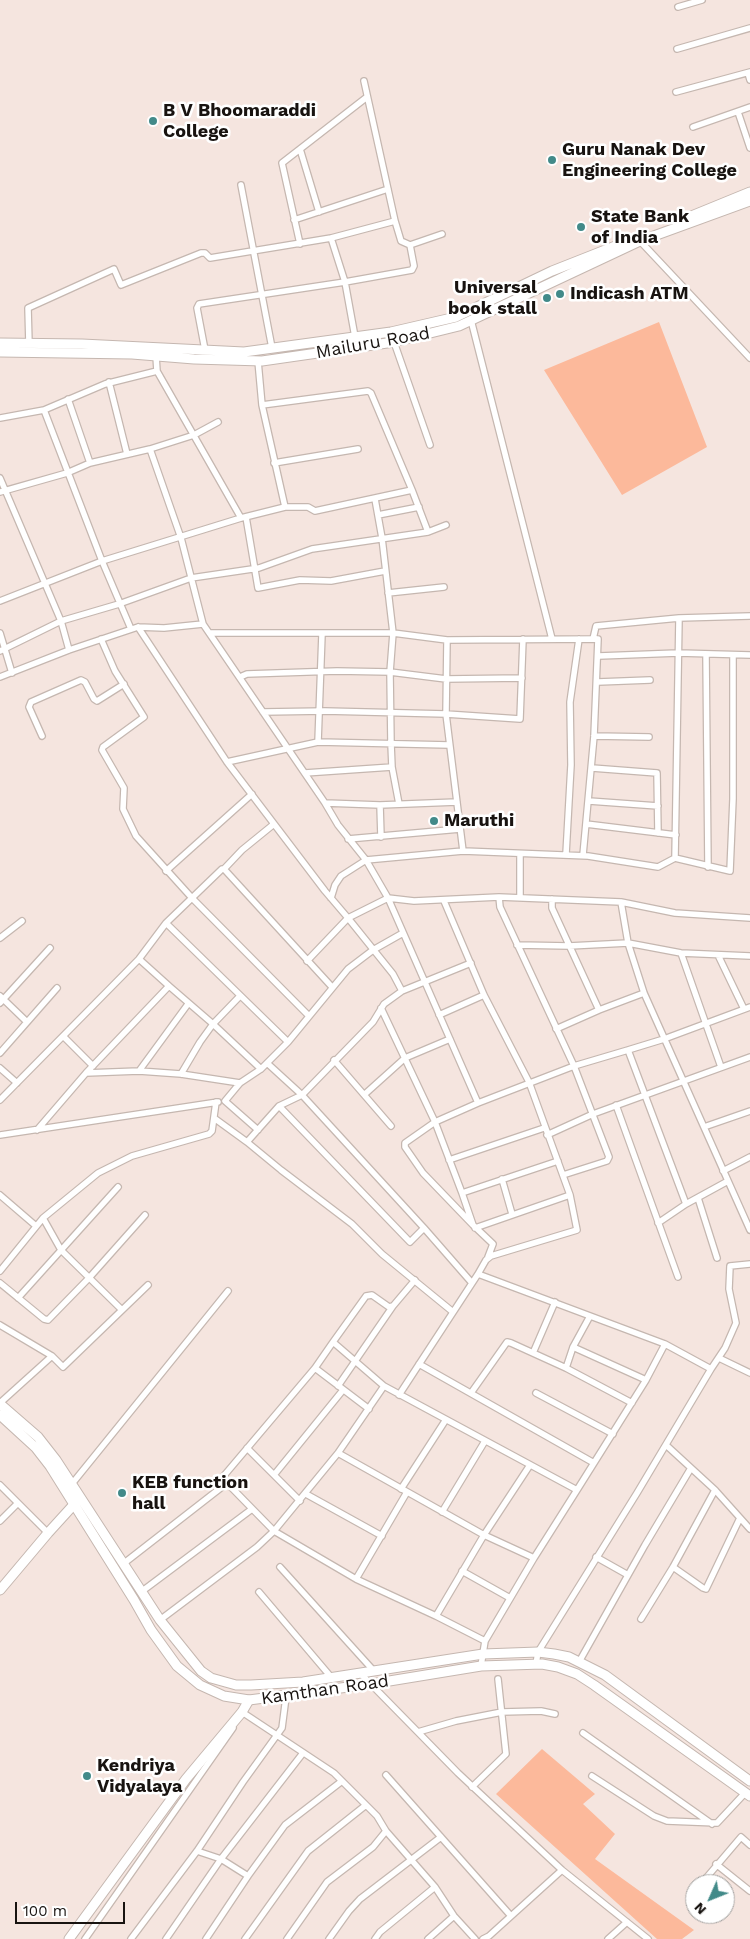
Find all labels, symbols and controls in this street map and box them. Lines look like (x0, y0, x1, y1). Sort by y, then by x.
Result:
place label: B V Bhoomaraddi College (163, 100, 316, 142)
marker: B V Bhoomaraddi College (147, 115, 159, 127)
place label: Guru Nanak Dev Engineering College (562, 139, 737, 182)
marker: Guru Nanak Dev Engineering College (546, 154, 558, 166)
place label: State Bank of India (591, 206, 689, 248)
marker: State Bank of India (575, 221, 587, 233)
place label: Universal book stall (448, 277, 537, 320)
place label: Indicash ATM (570, 283, 689, 305)
marker: Indicash ATM (554, 288, 566, 300)
marker: Universal book stall (541, 292, 553, 304)
street label: Mailuru Road (314, 322, 432, 364)
place label: Maruthi (444, 810, 514, 832)
marker: Maruthi (428, 815, 440, 827)
place label: KEB function hall (132, 1472, 248, 1515)
marker: KEB function hall (116, 1487, 128, 1499)
street label: Kamthan Road (260, 1670, 390, 1710)
place label: Kendriya Vidyalaya (97, 1755, 182, 1798)
marker: Kendriya Vidyalaya (81, 1770, 93, 1782)
north arrow (685, 1874, 735, 1924)
scale bar (18, 1892, 128, 1924)
text: N (691, 1899, 709, 1918)
text: 100 m (23, 1902, 67, 1920)

